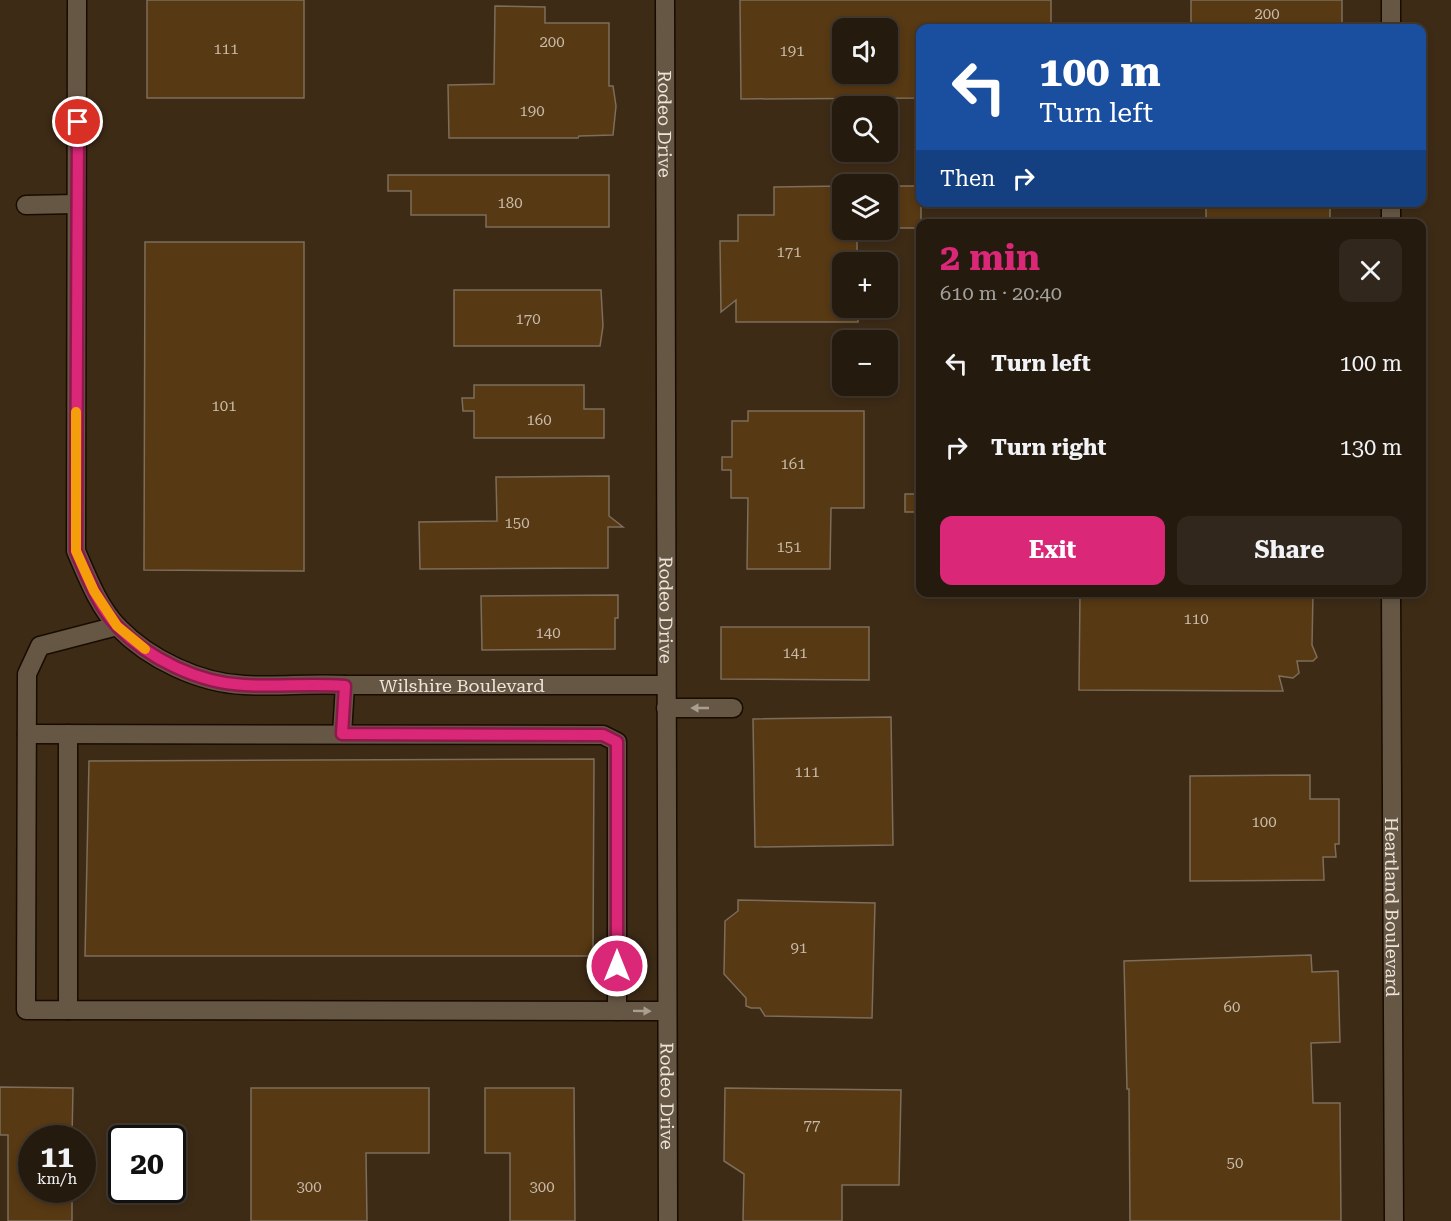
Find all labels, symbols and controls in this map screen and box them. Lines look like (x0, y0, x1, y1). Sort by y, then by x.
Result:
house number: 200 (1254, 5, 1280, 23)
map controls (832, 18, 898, 396)
button: sound (832, 18, 898, 84)
house number: 200 (539, 33, 565, 51)
house number: 111 (213, 40, 239, 58)
house number: 191 (779, 42, 805, 60)
text: 100 m (1039, 47, 1161, 96)
icon: left (940, 48, 1018, 126)
street label: Rodeo Drive (655, 70, 676, 178)
pin (52, 96, 103, 147)
button: search (832, 96, 898, 162)
text: Turn left (1039, 97, 1153, 129)
house number: 190 (519, 102, 545, 120)
icon: arrive (61, 105, 94, 138)
icon: right (1007, 162, 1040, 195)
text: Then (940, 166, 995, 191)
button: layers (832, 174, 898, 240)
house number: 180 (497, 194, 523, 212)
text: 2 min (940, 237, 1040, 279)
button: close (1339, 239, 1402, 302)
house number: 171 (776, 243, 802, 261)
button: + (832, 252, 898, 318)
text: 610 m · 20:40 (940, 281, 1062, 305)
house number: 170 (515, 310, 541, 328)
button: − (832, 330, 898, 396)
icon: left (940, 347, 973, 380)
text: Turn left (991, 351, 1091, 376)
text: 100 m (1339, 351, 1402, 376)
house number: 101 (211, 397, 237, 415)
house number: 160 (526, 411, 552, 429)
icon: right (940, 431, 973, 464)
text: Turn right (991, 435, 1106, 460)
text: 130 m (1339, 435, 1402, 460)
house number: 161 (780, 455, 806, 473)
house number: 150 (504, 514, 530, 532)
button: Exit (940, 516, 1165, 585)
button: Share (1177, 516, 1402, 585)
house number: 151 (776, 538, 802, 556)
street label: Rodeo Drive (656, 556, 677, 664)
house number: 110 (1183, 610, 1209, 628)
house number: 140 (535, 624, 561, 642)
house number: 141 (782, 644, 808, 662)
street label: Wilshire Boulevard (379, 675, 545, 696)
one-way arrow (690, 703, 709, 713)
house number: 111 (794, 763, 820, 781)
house number: 100 (1251, 813, 1277, 831)
street label: Heartland Boulevard (1382, 817, 1403, 998)
position arrow (585, 934, 649, 998)
house number: 91 (791, 939, 807, 957)
house number: 60 (1224, 998, 1240, 1016)
one-way arrow (633, 1006, 652, 1016)
street label: Rodeo Drive (657, 1042, 678, 1150)
house number: 77 (804, 1116, 820, 1134)
speed limit sign: 20 (108, 1125, 186, 1203)
text: 11 (40, 1139, 74, 1174)
house number: 50 (1227, 1154, 1243, 1172)
text: km/h (37, 1170, 77, 1188)
house number: 300 (296, 1178, 322, 1196)
house number: 300 (529, 1178, 555, 1196)

